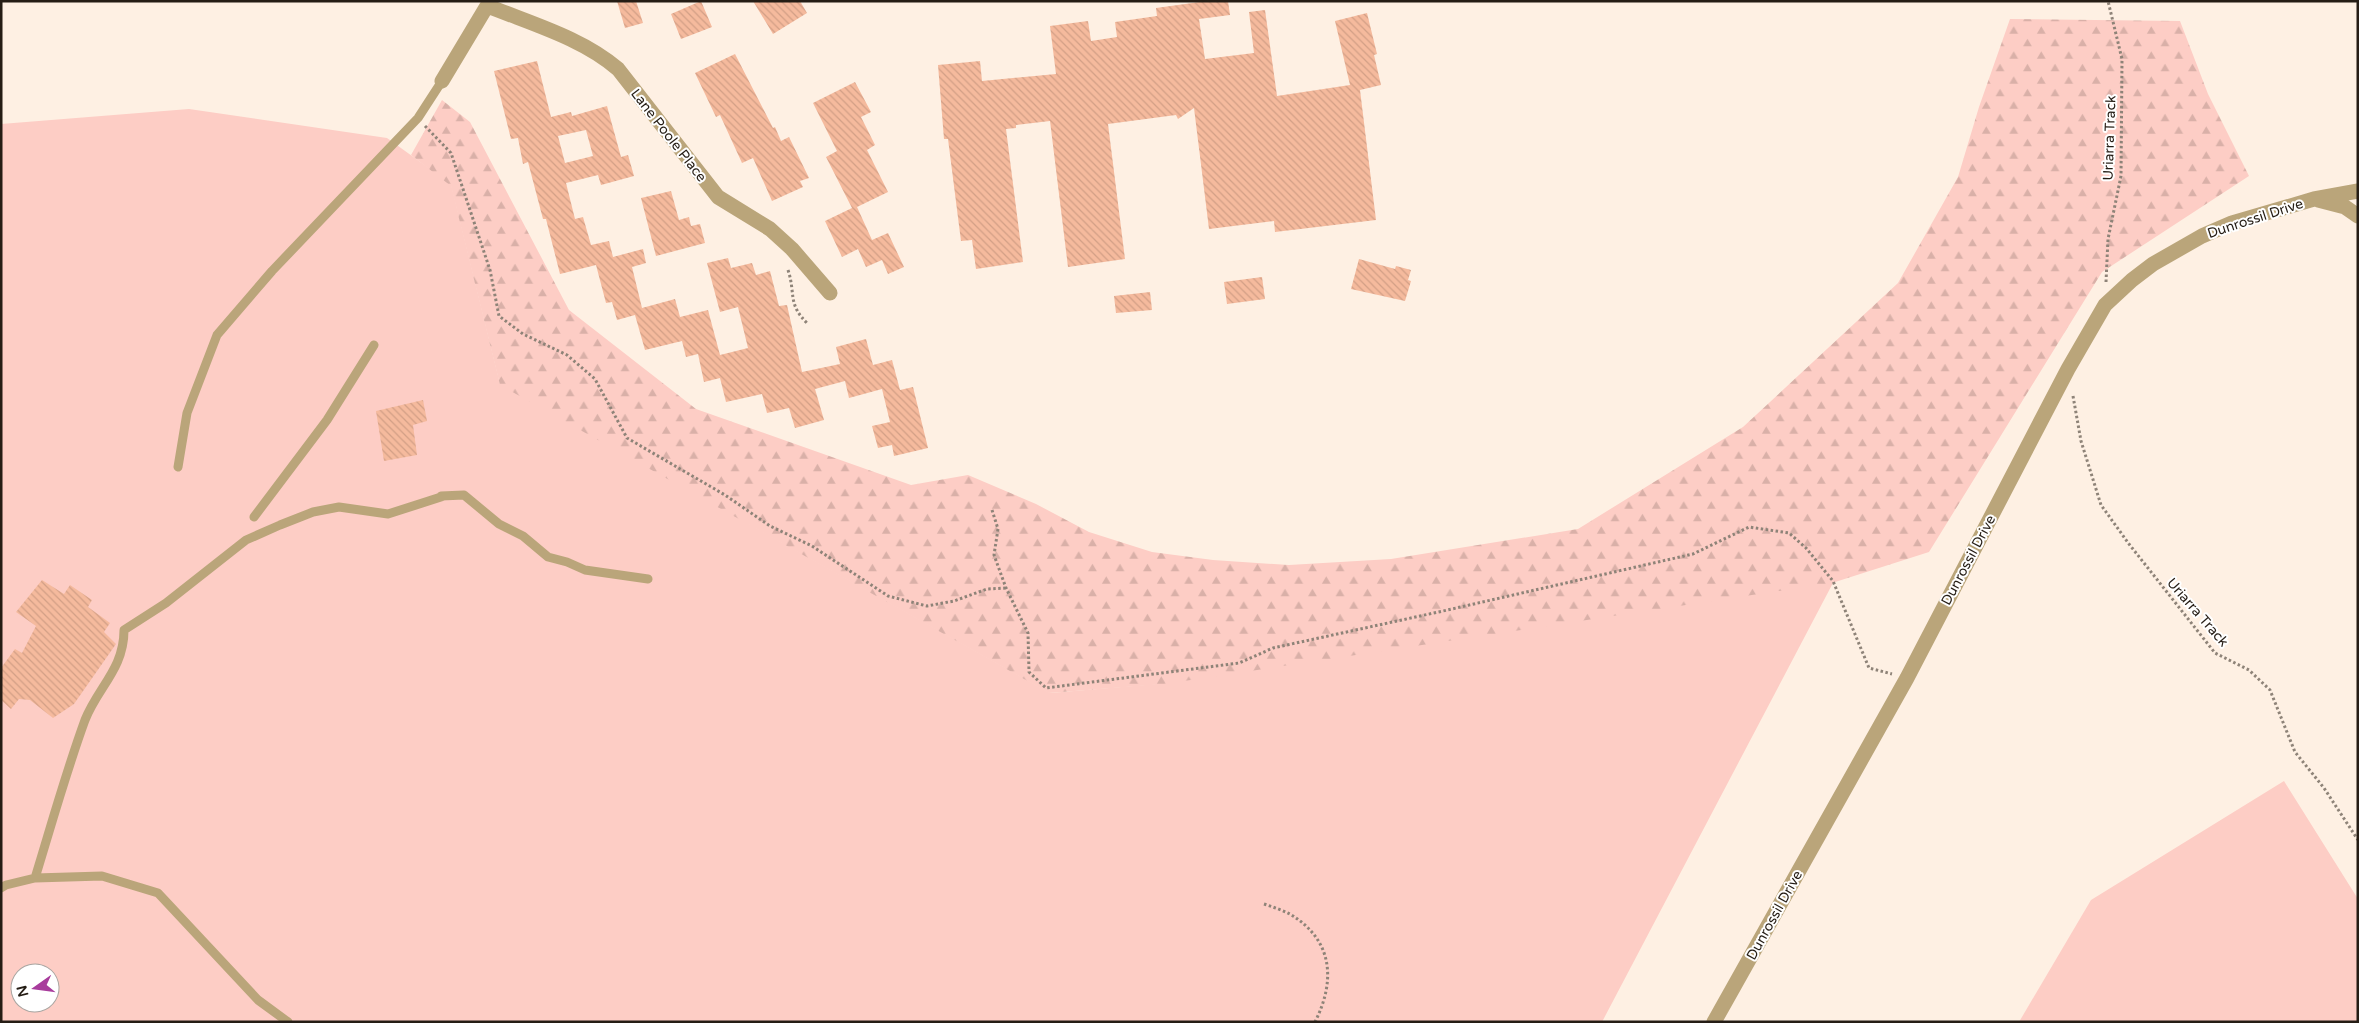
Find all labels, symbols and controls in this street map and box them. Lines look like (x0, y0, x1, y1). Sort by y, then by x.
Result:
street label: Lane Poole Place (627, 85, 710, 185)
street label: Uriarra Track (2100, 95, 2119, 181)
street label: Dunrossil Drive (2205, 195, 2305, 242)
street label: Dunrossil Drive (1938, 512, 1999, 608)
street label: Uriarra Track (2163, 575, 2232, 650)
street label: Dunrossil Drive (1743, 867, 1806, 963)
north arrow (10, 963, 60, 1013)
text: N (13, 984, 32, 999)

